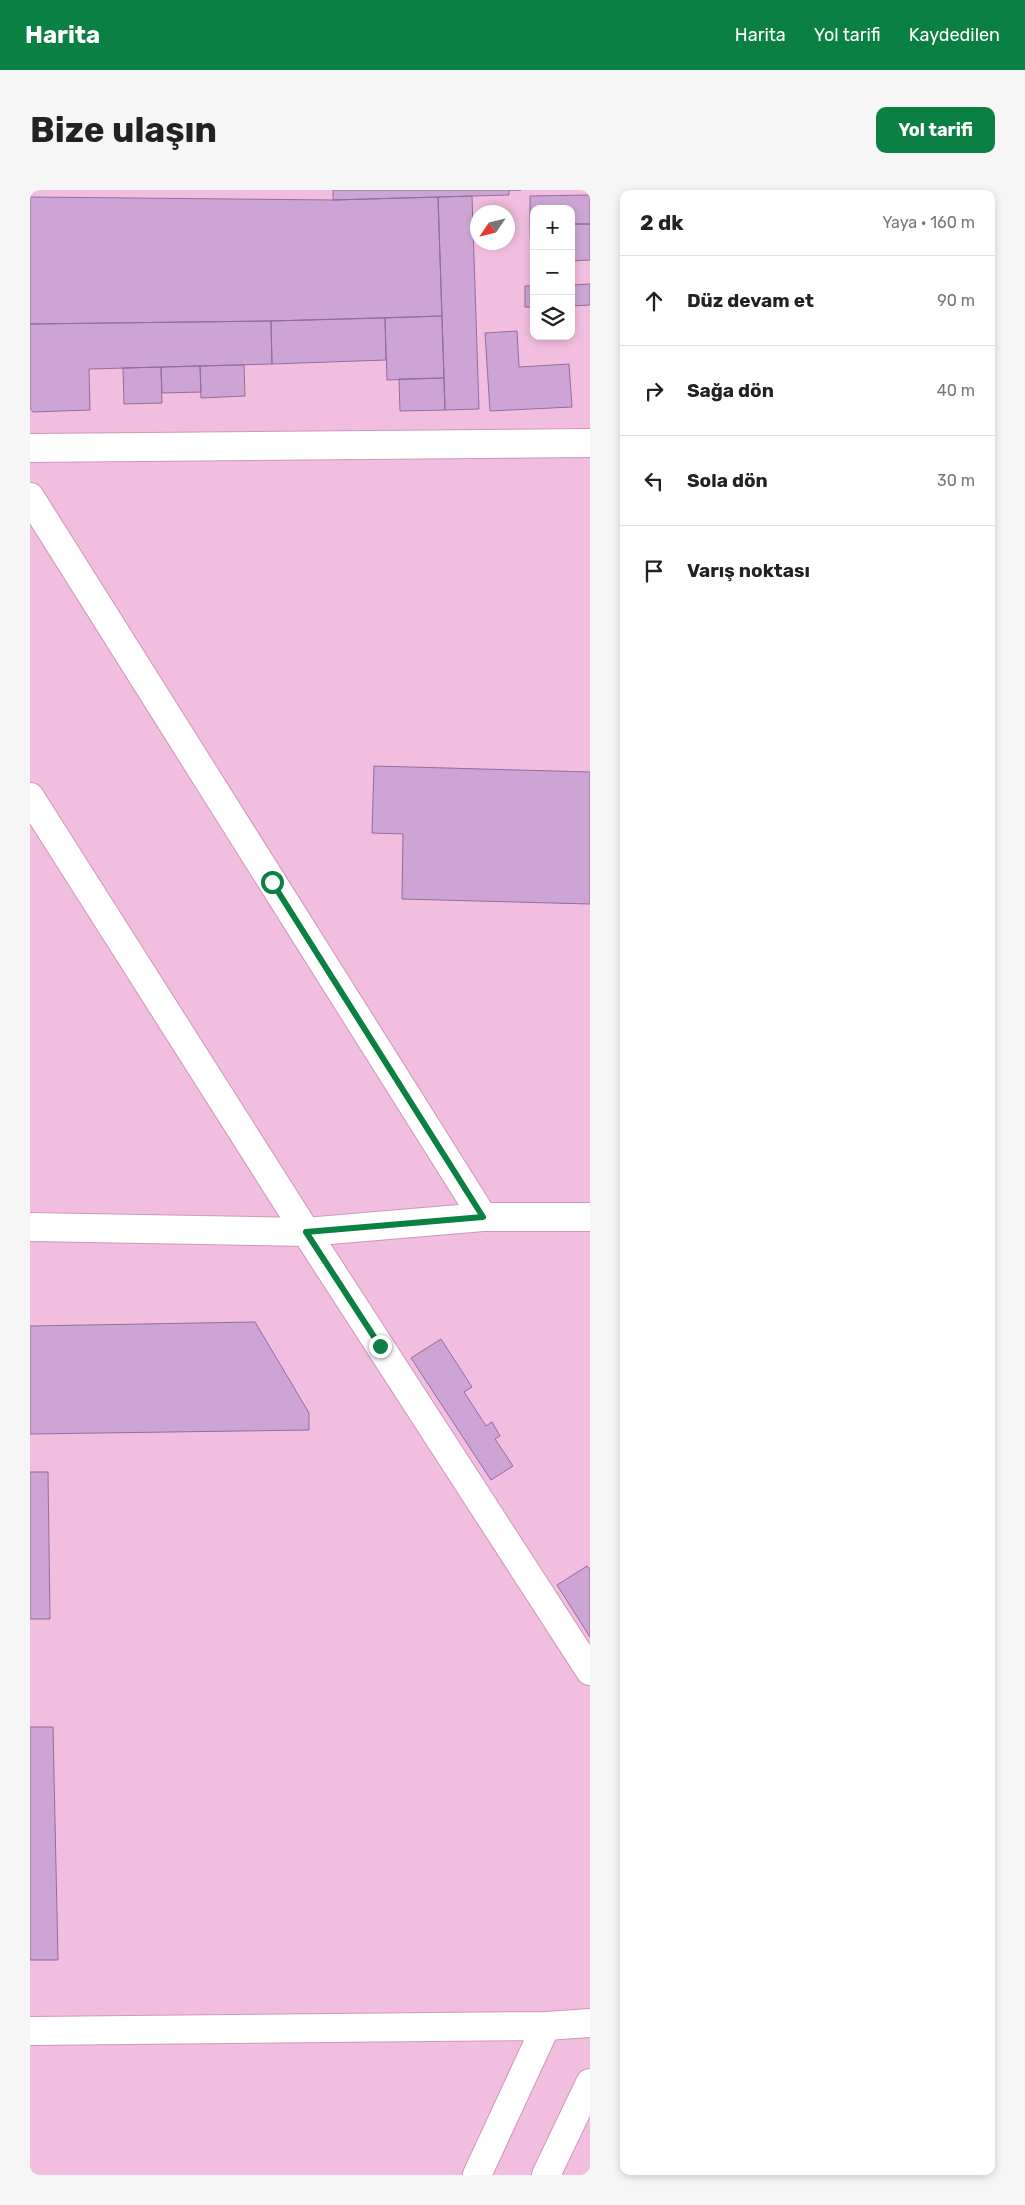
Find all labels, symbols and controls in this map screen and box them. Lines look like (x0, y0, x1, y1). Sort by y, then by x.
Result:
text: Harita (25, 21, 100, 49)
text: Harita (735, 24, 786, 46)
text: Yol tarifi (814, 24, 881, 46)
text: Kaydedilen (909, 24, 1000, 46)
button: Yol tarifi (876, 107, 995, 153)
text: Bize ulaşın (30, 109, 217, 151)
north arrow (470, 205, 515, 250)
map controls (530, 205, 575, 340)
button: + (530, 205, 575, 250)
text: 2 dk (640, 210, 684, 235)
text: Yaya · 160 m (882, 213, 975, 232)
button: − (530, 250, 575, 295)
icon: ahead (640, 287, 668, 315)
text: Düz devam et (687, 289, 814, 312)
text: 90 m (937, 291, 975, 310)
button: layers (530, 295, 575, 340)
icon: right (640, 377, 668, 405)
text: Sağa dön (687, 379, 774, 402)
text: 40 m (937, 381, 975, 400)
icon: left (640, 467, 668, 495)
text: Sola dön (687, 469, 768, 492)
text: 30 m (937, 471, 975, 490)
icon: arrive (640, 557, 668, 585)
text: Varış noktası (687, 559, 810, 582)
route start (261, 871, 284, 894)
route end (369, 1335, 392, 1358)

